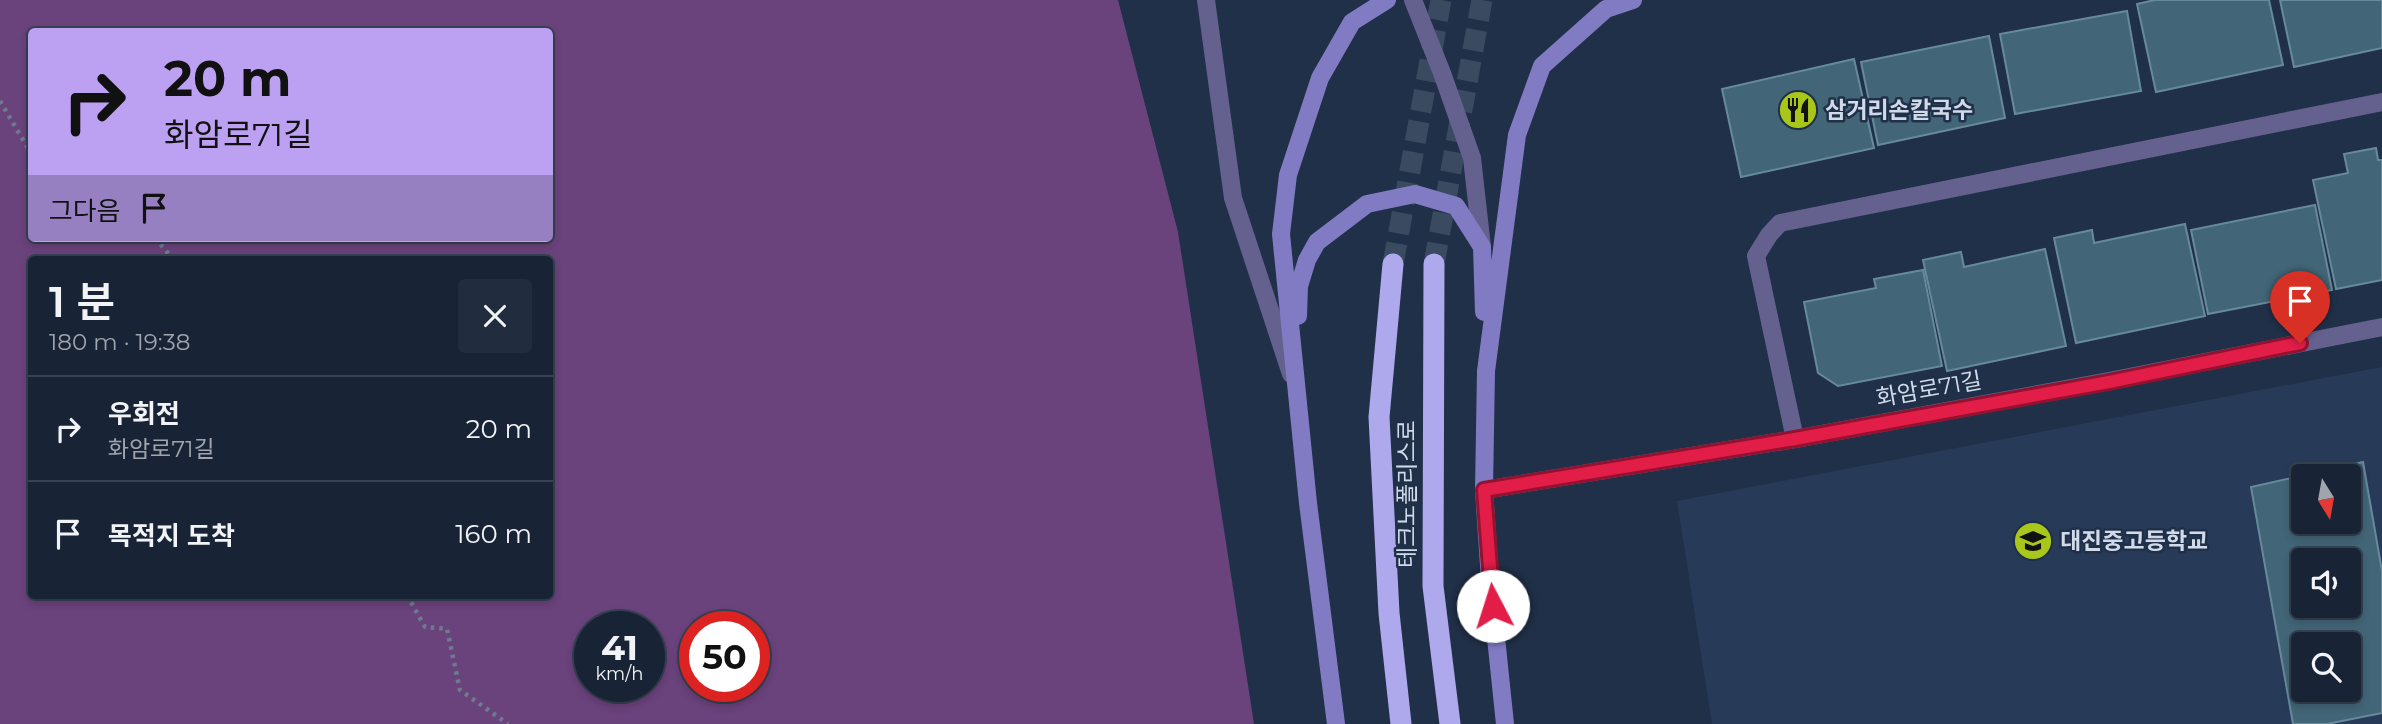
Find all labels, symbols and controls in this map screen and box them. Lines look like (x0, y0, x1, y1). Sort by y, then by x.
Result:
text: 20 m (164, 49, 291, 108)
icon: right (49, 56, 140, 147)
restaurant icon: 삼거리손칼국수 (1777, 89, 1819, 131)
place label: 삼거리손칼국수 (1825, 96, 1973, 124)
text: 화암로71길 (164, 115, 312, 154)
icon: arrive (135, 189, 173, 227)
text: 그다음 (49, 195, 121, 227)
pin (2270, 271, 2330, 343)
text: 1 분 (49, 276, 115, 328)
button: close (458, 279, 532, 353)
icon: arrive (2281, 282, 2319, 320)
text: 180 m · 19:38 (49, 328, 190, 356)
street label: 화암로71길 (1874, 366, 1984, 412)
text: 우회전 (108, 398, 180, 430)
icon: right (49, 410, 87, 448)
text: 20 m (466, 413, 532, 445)
street label: 테크노폴리스로 (1393, 420, 1421, 568)
text: 화암로71길 (108, 435, 215, 463)
north arrow (2291, 464, 2361, 534)
map controls (2291, 464, 2361, 702)
icon: arrive (49, 515, 87, 553)
text: 160 m (455, 518, 532, 550)
text: 목적지 도착 (108, 520, 235, 552)
school or university icon: 대진중고등학교 (2012, 520, 2054, 562)
place label: 대진중고등학교 (2060, 527, 2208, 555)
button: sound (2291, 548, 2361, 618)
position arrow (1456, 569, 1530, 643)
speed limit sign: 50 (679, 611, 770, 702)
text: 41 (601, 626, 638, 669)
button: search (2291, 632, 2361, 702)
text: km/h (595, 663, 644, 685)

